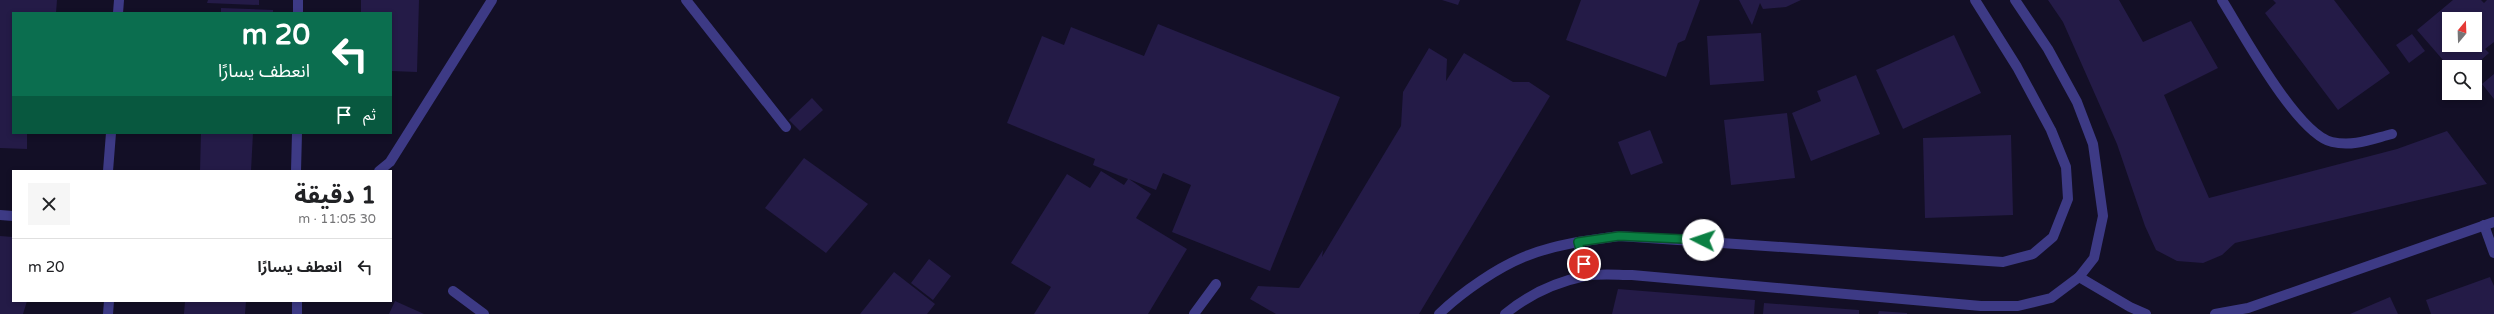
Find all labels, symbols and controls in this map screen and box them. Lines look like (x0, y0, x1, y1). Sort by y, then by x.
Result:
north arrow (2442, 12, 2482, 52)
map controls (2442, 12, 2482, 100)
text: 20 m (242, 18, 310, 52)
icon: left (324, 28, 376, 80)
text: انعطف يسارًا (218, 60, 310, 82)
button: search (2442, 60, 2482, 100)
icon: arrive (333, 104, 355, 126)
text: ثم (363, 106, 376, 124)
text: 1 دقيقة (294, 181, 376, 210)
button: close (28, 183, 70, 225)
text: 30 m · 11:05 (298, 211, 376, 227)
position arrow (1682, 219, 1724, 261)
pin (1567, 247, 1601, 281)
icon: arrive (1573, 253, 1595, 275)
icon: left (354, 256, 376, 278)
text: 20 m (28, 258, 65, 276)
text: انعطف يسارًا (258, 258, 342, 276)

